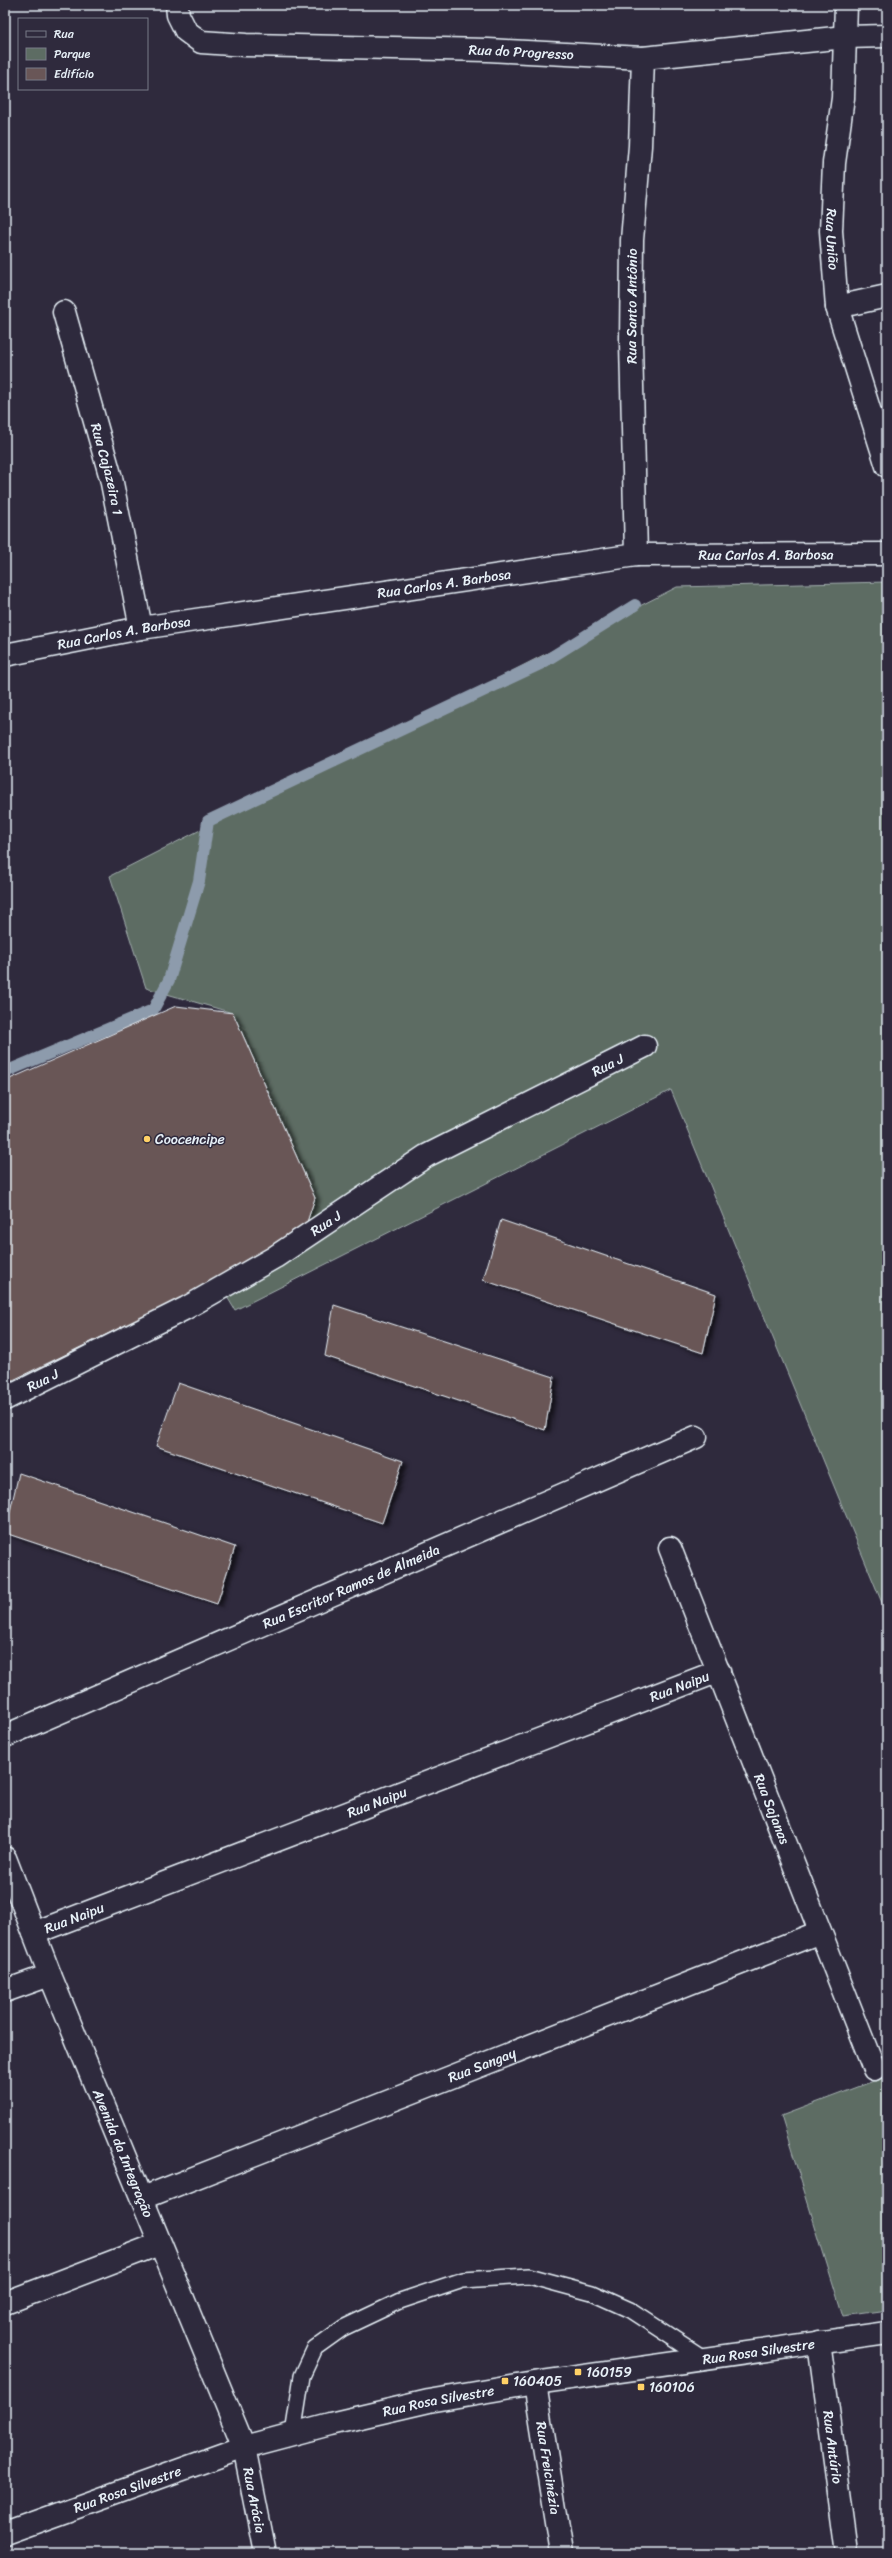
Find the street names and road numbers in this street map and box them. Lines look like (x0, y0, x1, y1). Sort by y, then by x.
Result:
street label: Rua do Progresso (468, 38, 574, 67)
street label: Rua União (818, 208, 846, 271)
street label: Rua Santo Antônio (619, 248, 645, 364)
street label: Rua Cajazeira 1 (83, 420, 130, 517)
street label: Rua Carlos A. Barbosa (699, 542, 833, 568)
street label: Rua Carlos A. Barbosa (376, 562, 513, 606)
street label: Rua Carlos A. Barbosa (55, 609, 192, 657)
street label: Rua J (587, 1046, 629, 1084)
street label: Rua J (305, 1204, 347, 1243)
street label: Rua J (22, 1362, 64, 1399)
street label: Rua Escritor Ramos de Almeida (258, 1537, 444, 1636)
street label: Rua Naipu (646, 1664, 714, 1709)
street label: Rua Sajanas (746, 1770, 797, 1848)
street label: Rua Naipu (343, 1779, 411, 1825)
street label: Rua Naipu (41, 1895, 108, 1941)
street label: Rua Sangay (444, 2040, 521, 2090)
street label: Avenida da Integração (85, 2084, 160, 2222)
street label: Rua Rosa Silvestre (701, 2331, 817, 2372)
street label: Rua Rosa Silvestre (380, 2378, 496, 2424)
street label: Rua Antúrio (815, 2409, 850, 2485)
street label: Rua Freicinézia (528, 2420, 568, 2516)
street label: Rua Rosa Silvestre (70, 2458, 185, 2520)
street label: Rua Arácia (235, 2465, 273, 2535)

